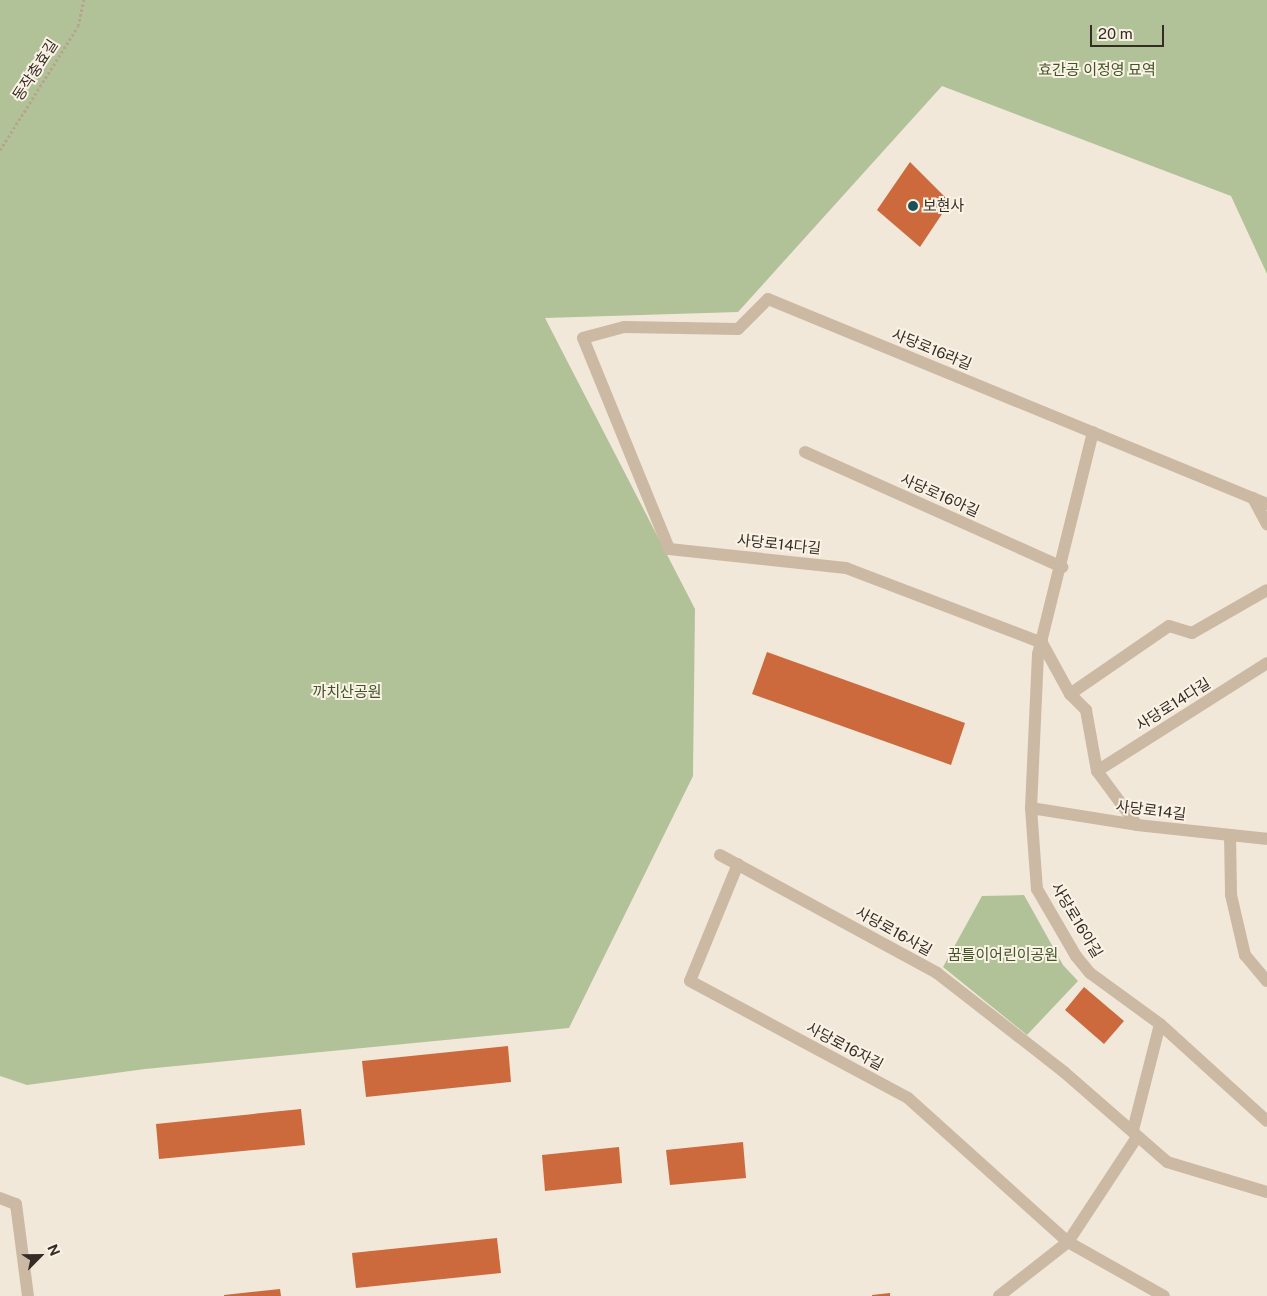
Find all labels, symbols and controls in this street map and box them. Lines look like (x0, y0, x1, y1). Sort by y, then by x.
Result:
scale bar (1092, 15, 1166, 47)
text: 20 m (1098, 25, 1133, 42)
street label: 동작충효길 (9, 36, 61, 104)
park label: 효간공 이정영 묘역 (1038, 61, 1156, 79)
place label: 보현사 (923, 197, 964, 215)
marker: 보현사 (907, 200, 919, 212)
street label: 사당로16라길 (889, 325, 975, 373)
street label: 사당로16아길 (898, 470, 982, 520)
street label: 사당로14다길 (736, 531, 822, 557)
street label: 사당로14다길 (1132, 674, 1214, 734)
park label: 까치산공원 (313, 683, 381, 701)
street label: 사당로14길 (1115, 797, 1187, 823)
street label: 사당로16아길 (1048, 879, 1106, 961)
street label: 사당로16사길 (853, 903, 935, 959)
park label: 꿈틀이어린이공원 (948, 946, 1058, 964)
street label: 사당로16자길 (803, 1018, 887, 1074)
north arrow (15, 1231, 65, 1281)
text: N (44, 1242, 63, 1258)

